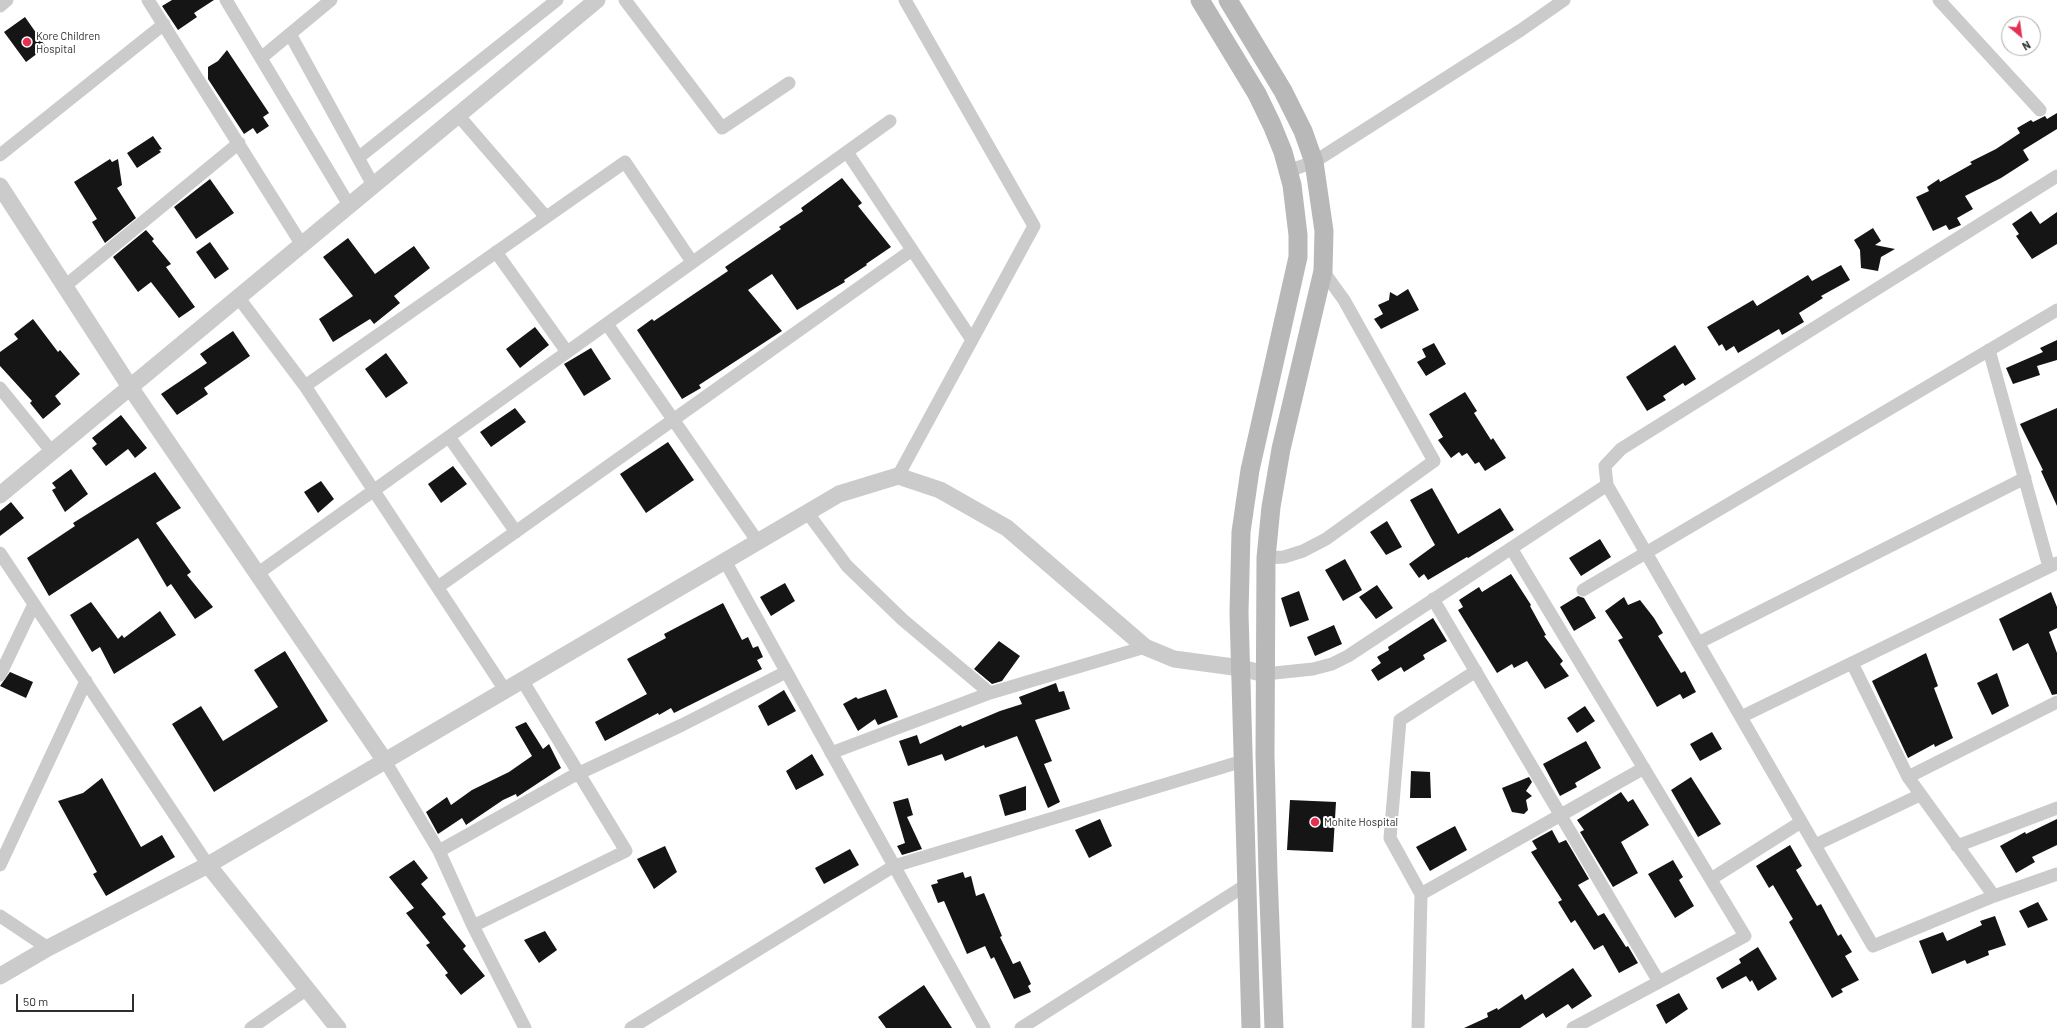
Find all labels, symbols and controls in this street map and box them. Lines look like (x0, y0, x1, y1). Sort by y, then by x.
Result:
north arrow (2001, 16, 2041, 56)
place label: Kore Children Hospital (36, 29, 100, 55)
marker: Kore Children Hospital (21, 36, 33, 48)
text: N (2020, 39, 2033, 54)
place label: Mohite Hospital (1324, 815, 1398, 829)
marker: Mohite Hospital (1309, 816, 1321, 828)
scale bar (18, 986, 136, 1012)
text: 50 m (23, 994, 48, 1008)

